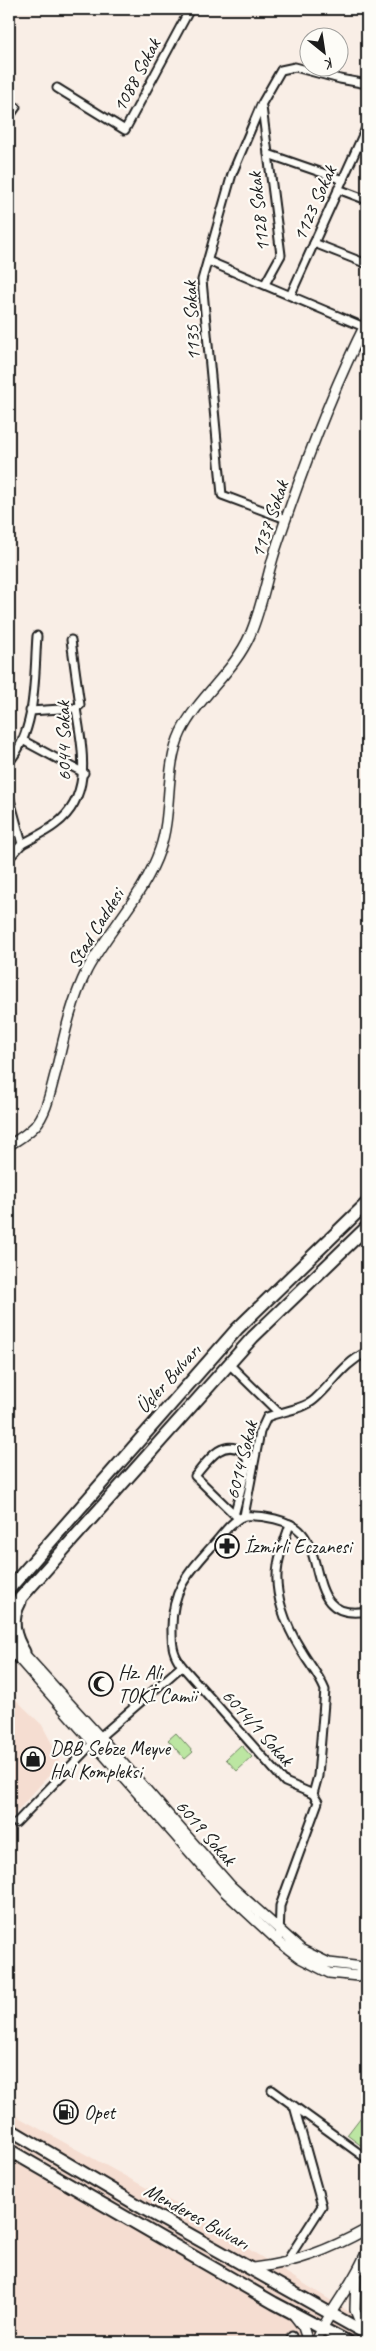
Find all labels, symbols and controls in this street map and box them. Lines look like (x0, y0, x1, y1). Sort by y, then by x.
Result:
north arrow (298, 28, 348, 78)
street label: 1088 Sokak (107, 33, 167, 116)
text: K (320, 54, 338, 73)
street label: 1123 Sokak (287, 160, 343, 245)
street label: 1128 Sokak (242, 169, 275, 253)
street label: 1135 Sokak (177, 279, 206, 362)
street label: 1137 Sokak (245, 476, 295, 561)
street label: 6044 Sokak (50, 699, 77, 781)
street label: Stad Caddesi (61, 882, 131, 972)
street label: Üçler Bulvarı (130, 1337, 207, 1419)
street label: 6014 Sokak (220, 1417, 264, 1502)
pharmacy icon: İzmirli Eczanesi (214, 1533, 240, 1559)
place label: İzmirli Eczanesi (244, 1534, 354, 1559)
place label: Hz. Ali TOKİ Camii (118, 1660, 199, 1708)
mosque icon: Hz. Ali TOKİ Camii (88, 1671, 114, 1697)
street label: 6014/1 Sokak (216, 1683, 300, 1772)
place label: DBB Sebze Meyve Hal Kompleksi (50, 1736, 171, 1784)
shop icon: DBB Sebze Meyve Hal Kompleksi (20, 1746, 46, 1772)
street label: 6019 Sokak (170, 1794, 242, 1872)
fuel station icon: Opet (53, 2099, 79, 2125)
place label: Opet (84, 2100, 117, 2125)
street label: Menderes Bulvarı (140, 2177, 255, 2256)

